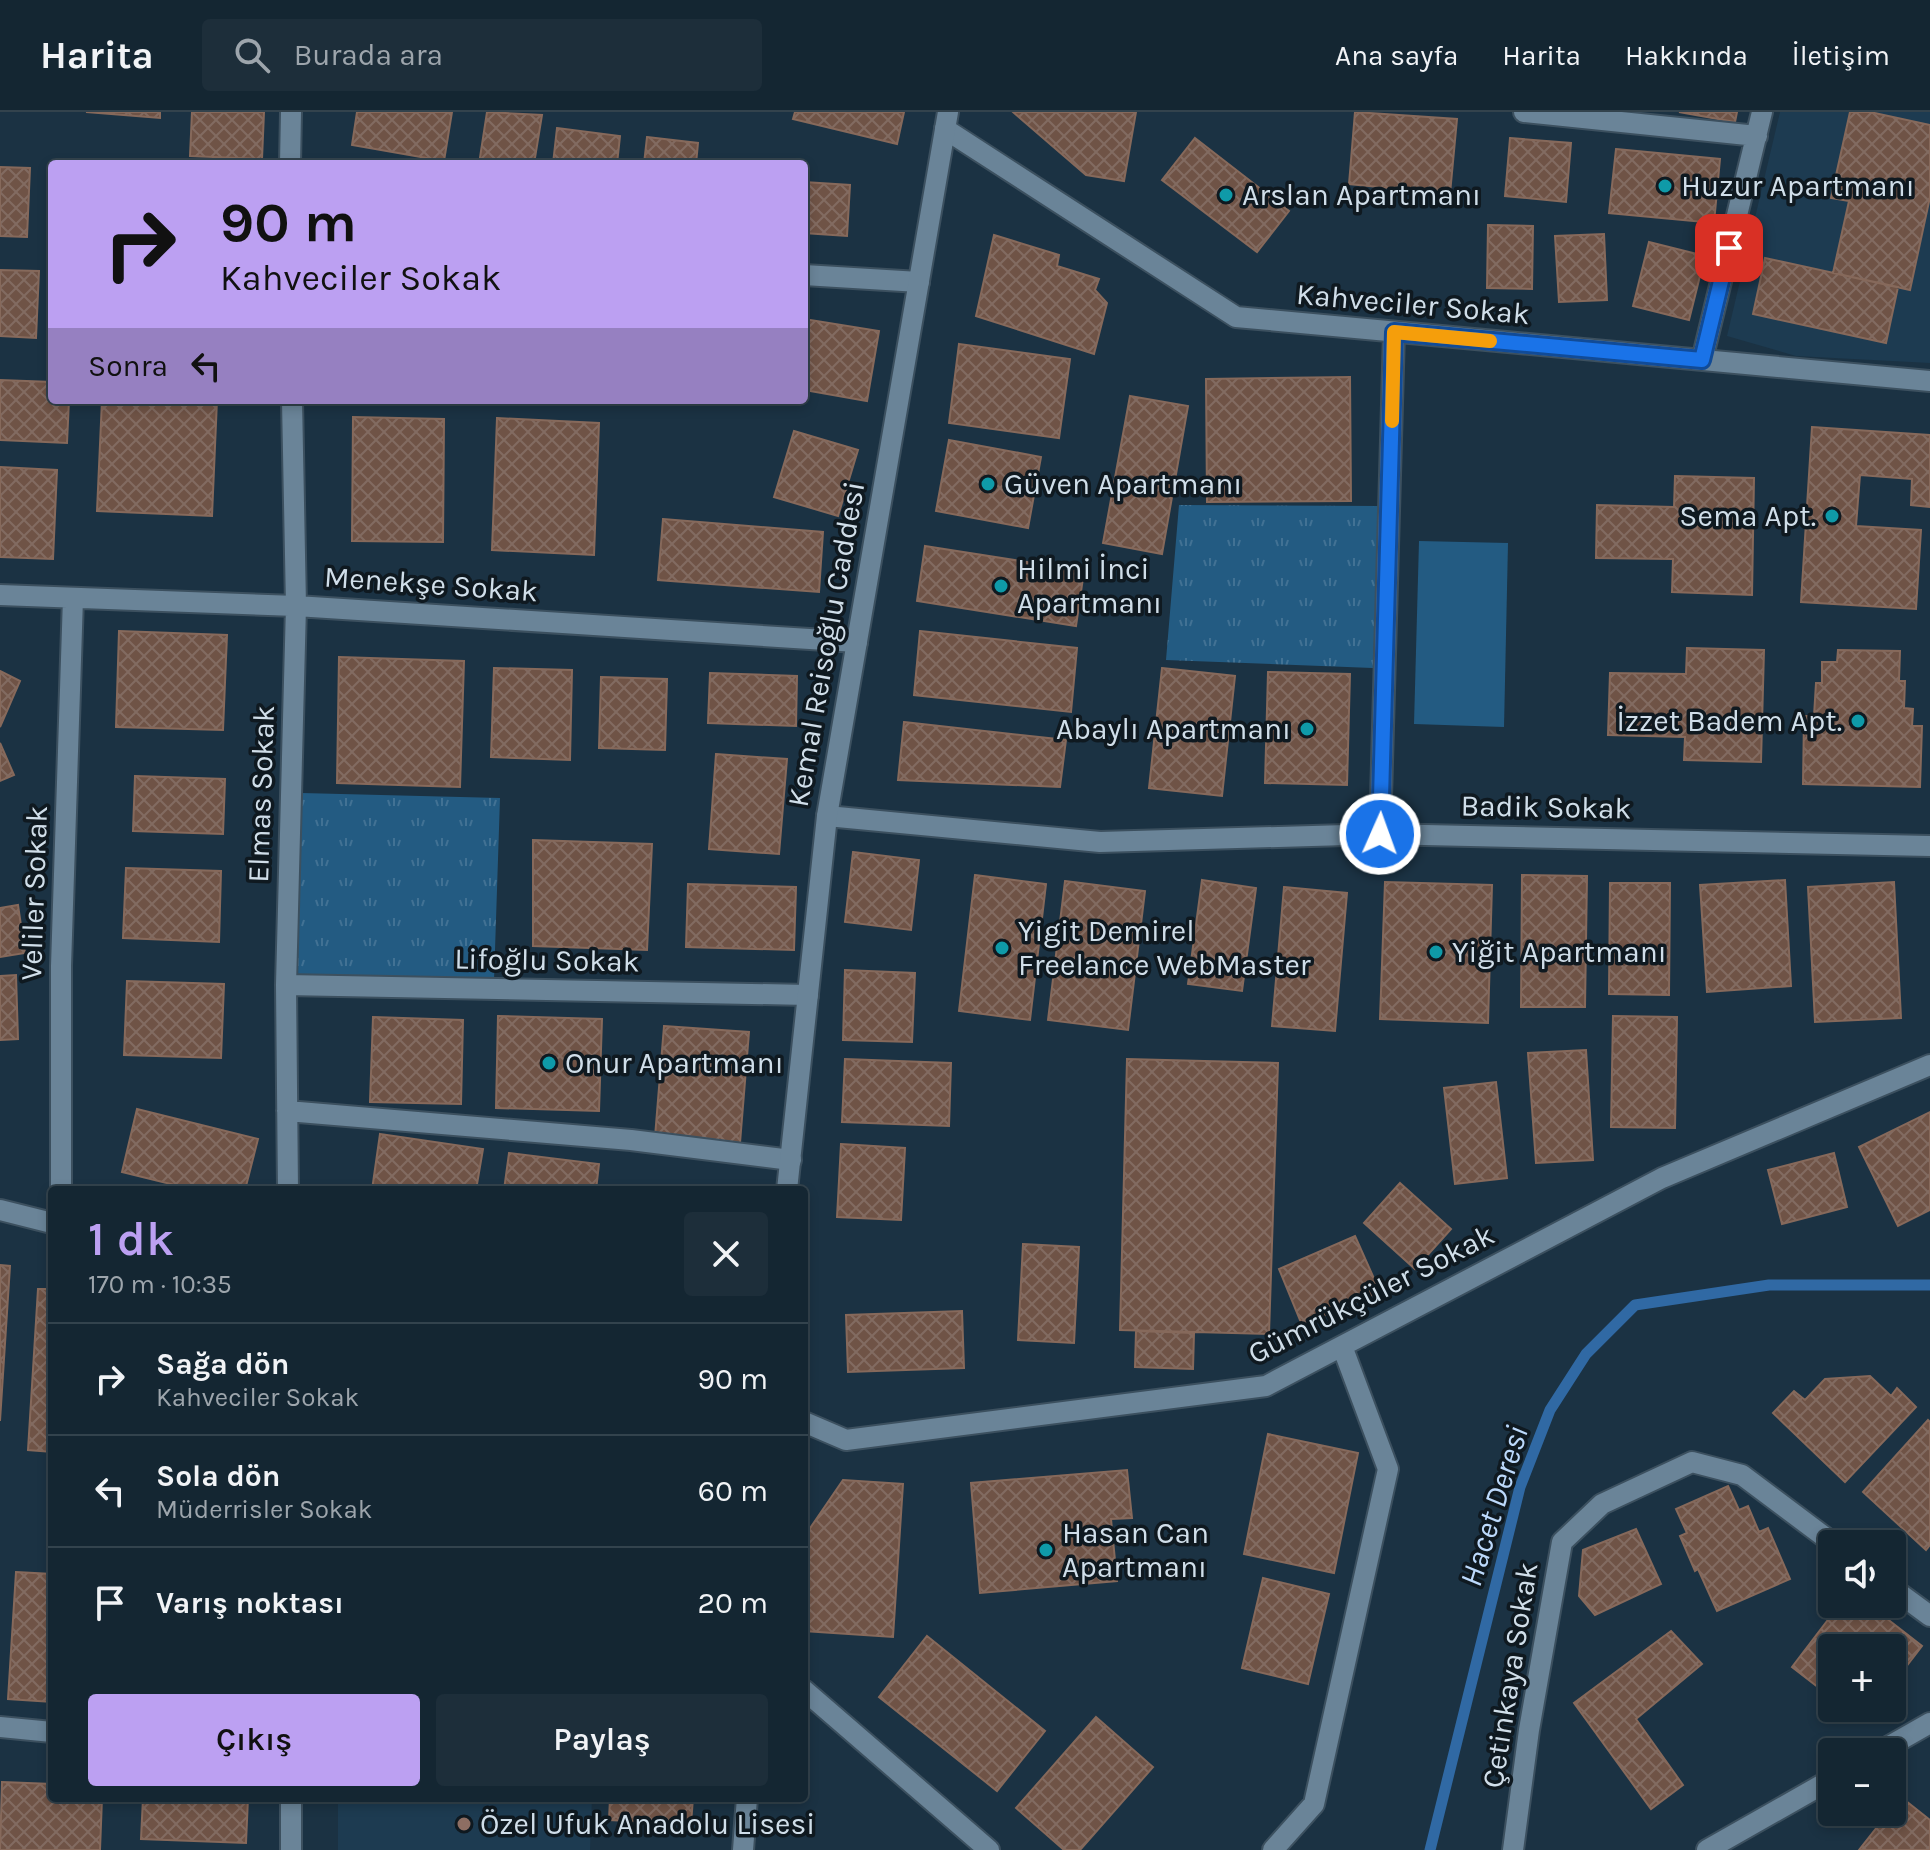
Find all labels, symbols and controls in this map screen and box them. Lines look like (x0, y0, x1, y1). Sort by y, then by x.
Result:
search box (202, 19, 762, 91)
text: Harita (40, 33, 154, 78)
icon: search (230, 33, 274, 77)
text: Burada ara (294, 37, 443, 73)
text: Ana sayfa (1335, 39, 1458, 72)
text: Harita (1502, 39, 1581, 72)
text: Hakkında (1625, 39, 1748, 72)
text: İletişim (1792, 39, 1890, 72)
place label: Huzur Apartmanı (1681, 168, 1915, 204)
place label: Arslan Apartmanı (1242, 177, 1481, 213)
marker: Huzur Apartmanı (1656, 177, 1674, 195)
marker: Arslan Apartmanı (1217, 186, 1235, 204)
text: 90 m (220, 190, 357, 255)
icon: right (88, 192, 192, 296)
pin (1695, 214, 1763, 282)
icon: arrive (1707, 226, 1751, 270)
text: Kahveciler Sokak (220, 257, 501, 299)
street label: Kahveciler Sokak (1295, 276, 1531, 332)
icon: left (184, 344, 228, 388)
text: Sonra (88, 348, 168, 384)
place label: Güven Apartmanı (1004, 466, 1242, 502)
marker: Güven Apartmanı (979, 475, 997, 493)
street label: Kemal Reisoğlu Caddesi (780, 478, 872, 810)
place label: Sema Apt. (1679, 498, 1816, 534)
marker: Sema Apt. (1823, 507, 1841, 525)
place label: Hilmi İnci Apartmanı (1017, 551, 1162, 621)
street label: Menekşe Sokak (323, 559, 539, 609)
marker: Hilmi İnci Apartmanı (992, 577, 1010, 595)
place label: İzzet Badem Apt. (1616, 703, 1842, 739)
street label: Elmas Sokak (240, 705, 282, 883)
place label: Abaylı Apartmanı (1056, 711, 1291, 747)
marker: İzzet Badem Apt. (1849, 712, 1867, 730)
marker: Abaylı Apartmanı (1298, 720, 1316, 738)
street label: Badik Sokak (1460, 788, 1632, 826)
position arrow (1338, 792, 1422, 876)
street label: Veliler Sokak (13, 805, 55, 981)
place label: Yigit Demirel Freelance WebMaster (1018, 913, 1311, 983)
place label: Yiğit Apartmanı (1452, 934, 1667, 970)
marker: Yigit Demirel Freelance WebMaster (993, 939, 1011, 957)
street label: Lifoğlu Sokak (454, 940, 640, 980)
marker: Yiğit Apartmanı (1427, 943, 1445, 961)
place label: Onur Apartmanı (565, 1045, 784, 1081)
marker: Onur Apartmanı (540, 1054, 558, 1072)
text: 1 dk (88, 1211, 174, 1267)
button: close (684, 1212, 768, 1296)
street label: Gümrükçüler Sokak (1242, 1216, 1500, 1372)
text: 170 m · 10:35 (88, 1269, 232, 1300)
text: Sağa dön (156, 1346, 289, 1382)
icon: right (88, 1357, 132, 1401)
text: 90 m (698, 1361, 768, 1397)
text: Kahveciler Sokak (156, 1382, 359, 1413)
water label: Hacet Deresi (1452, 1421, 1536, 1591)
text: Sola dön (156, 1458, 280, 1494)
icon: left (88, 1469, 132, 1513)
text: 60 m (698, 1473, 768, 1509)
text: Müderrisler Sokak (156, 1494, 372, 1525)
place label: Hasan Can Apartmanı (1062, 1515, 1209, 1585)
map controls (1818, 1530, 1906, 1826)
button: sound (1818, 1530, 1906, 1618)
marker: Hasan Can Apartmanı (1037, 1541, 1055, 1559)
street label: Çetinkaya Sokak (1474, 1560, 1546, 1790)
icon: arrive (88, 1581, 132, 1625)
text: Varış noktası (156, 1585, 344, 1621)
text: 20 m (698, 1585, 768, 1621)
button: + (1818, 1634, 1906, 1722)
button: Çıkış (88, 1694, 420, 1786)
button: Paylaş (436, 1694, 768, 1786)
button: − (1818, 1738, 1906, 1826)
place label: Özel Ufuk Anadolu Lisesi (480, 1806, 815, 1842)
marker: Özel Ufuk Anadolu Lisesi (455, 1815, 473, 1833)

